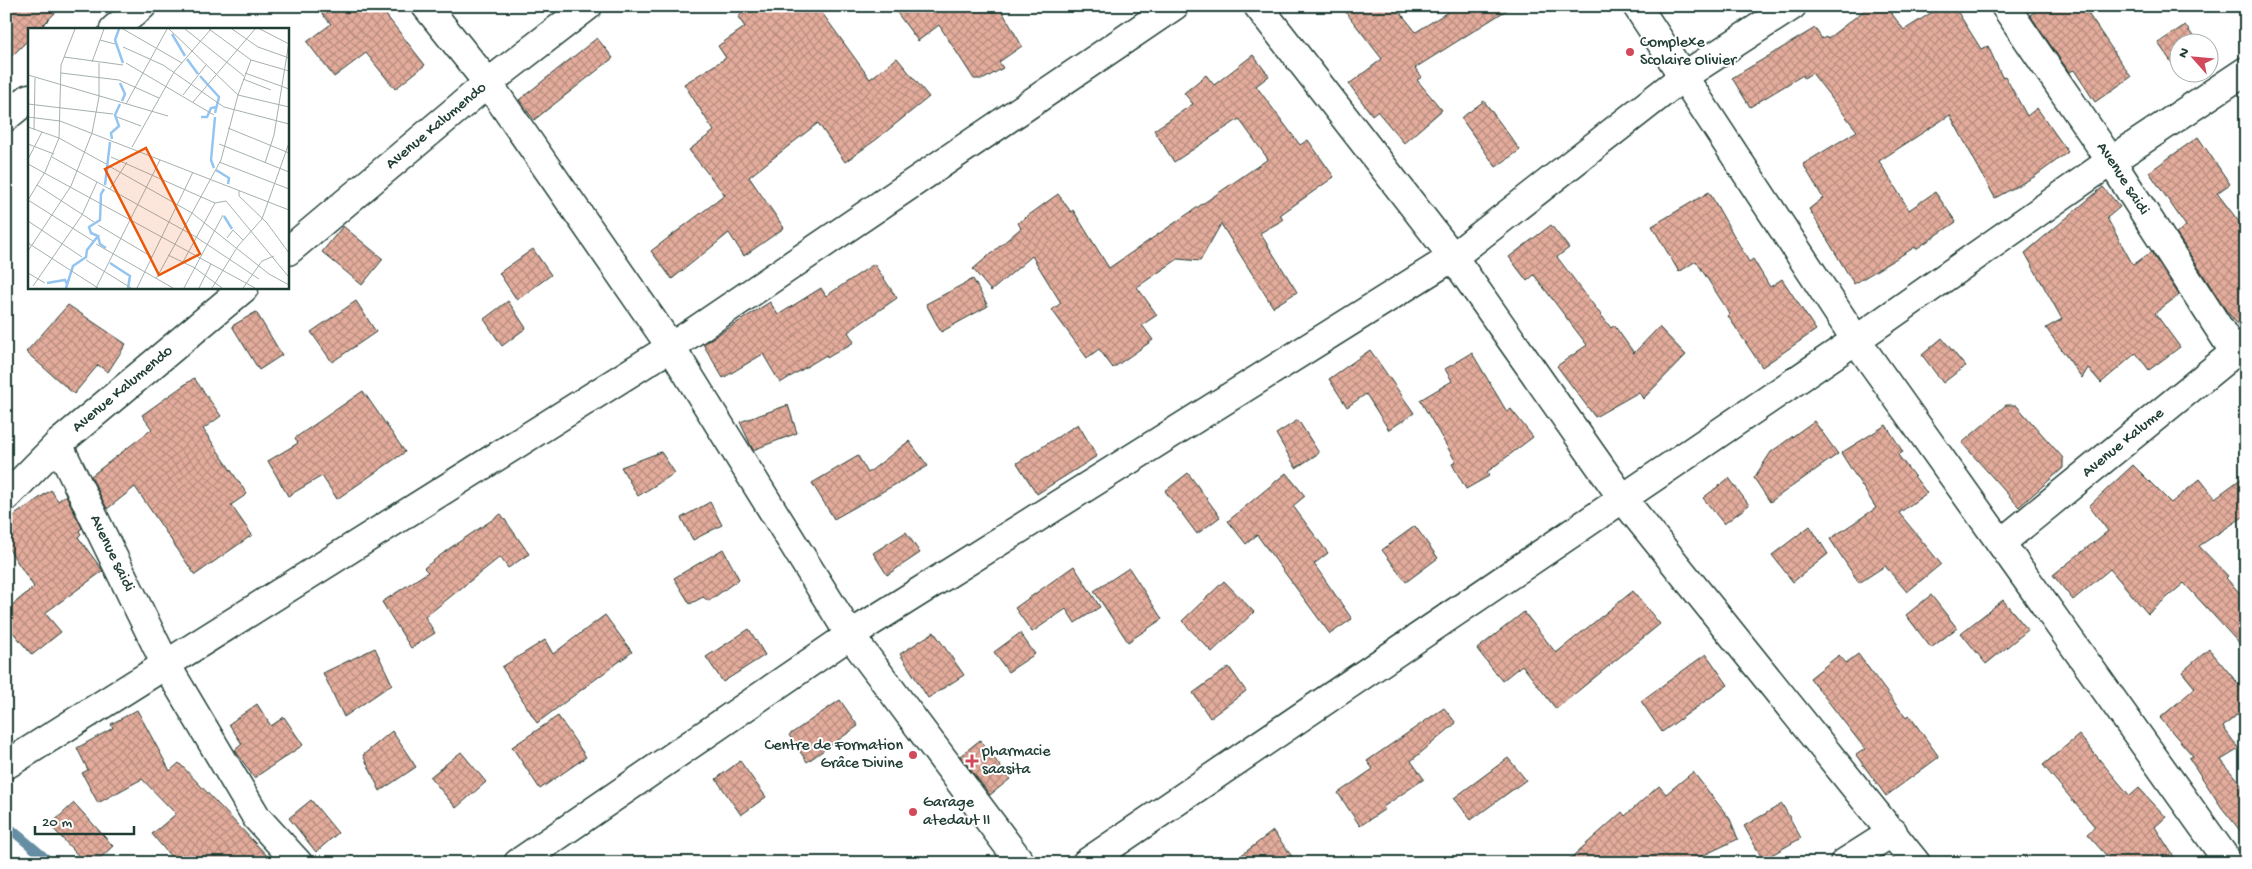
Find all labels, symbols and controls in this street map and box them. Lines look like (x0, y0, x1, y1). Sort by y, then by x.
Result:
inset map (28, 28, 289, 289)
north arrow (2170, 32, 2220, 82)
place label: Complexe Scolaire Olivier (1640, 34, 1737, 71)
text: N (2175, 45, 2194, 61)
marker: Complexe Scolaire Olivier (1624, 46, 1636, 58)
street label: Avenue Kalumendo (382, 79, 491, 174)
street label: Avenue saidi (2092, 139, 2153, 219)
street label: Avenue Kalumendo (69, 342, 177, 437)
street label: Avenue Kalume (2079, 404, 2169, 482)
street label: Avenue saidi (85, 512, 138, 595)
place label: Centre de Formation Grâce Divine (764, 737, 904, 774)
place label: pharmacie saasita (981, 743, 1051, 780)
marker: Centre de Formation Grâce Divine (907, 749, 919, 761)
marker: pharmacie saasita (966, 755, 978, 767)
place label: Garage atedaut II (923, 794, 990, 831)
scale bar (35, 804, 134, 836)
marker: Garage atedaut II (907, 806, 919, 818)
text: 20 m (42, 814, 72, 832)

